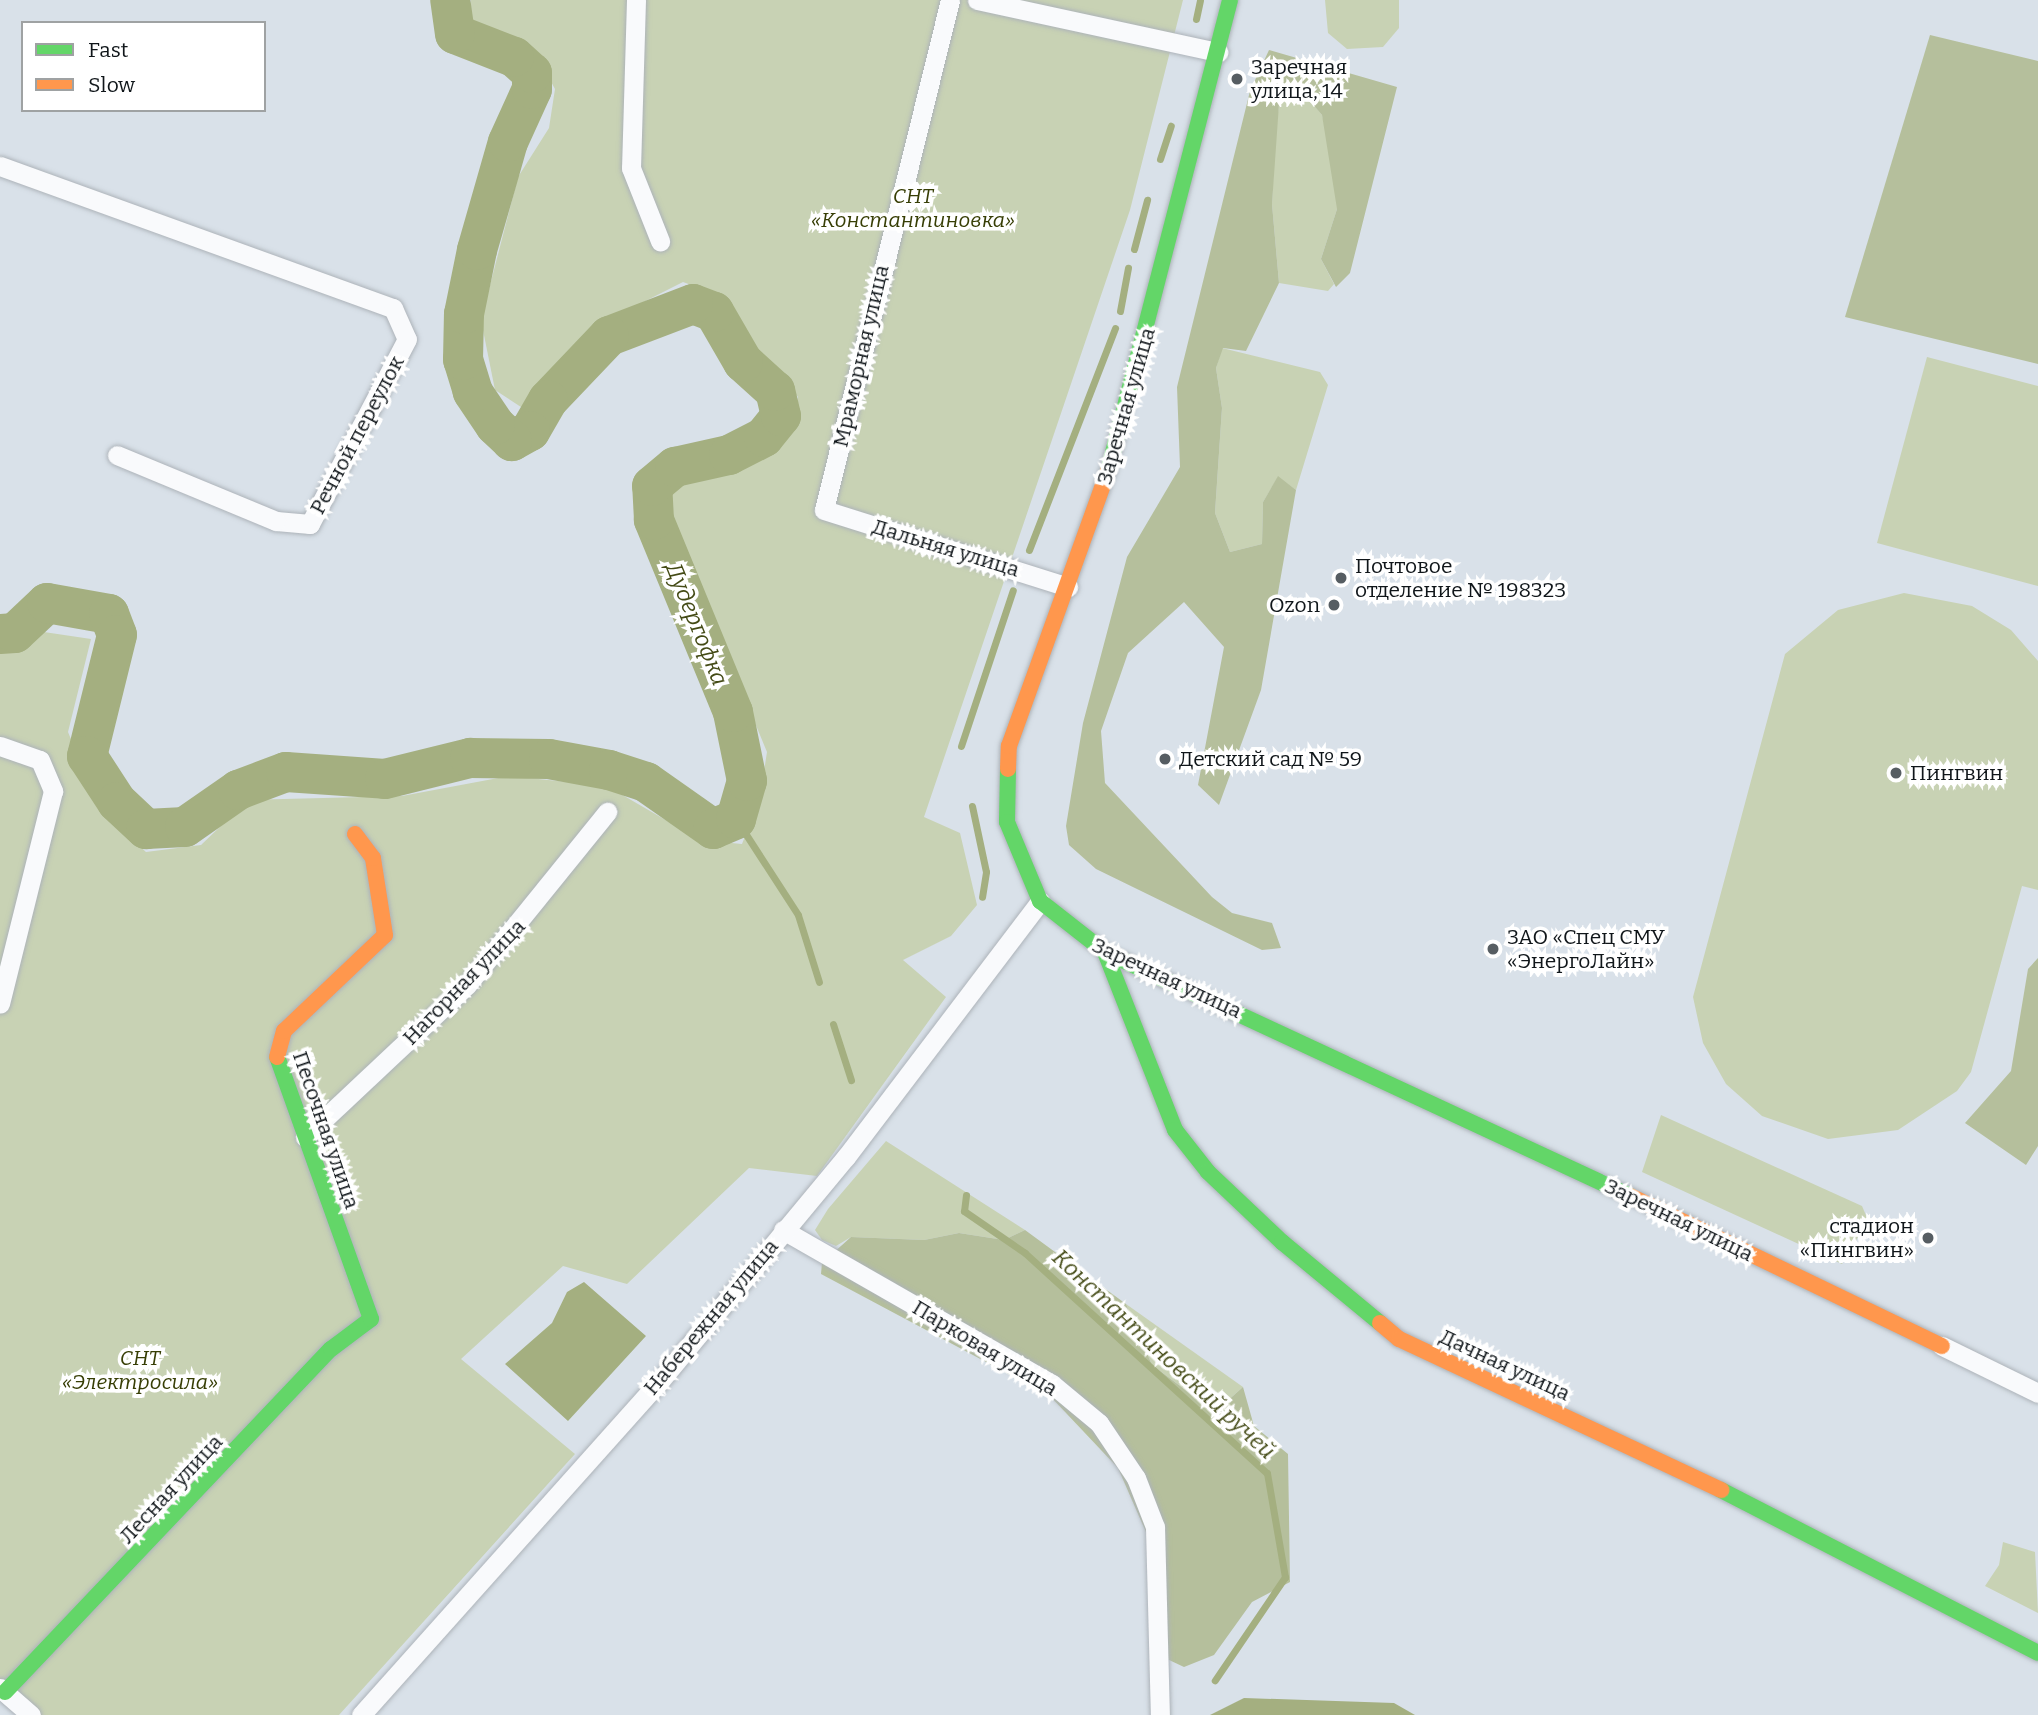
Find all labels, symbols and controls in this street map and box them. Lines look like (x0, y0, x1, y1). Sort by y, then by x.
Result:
legend (21, 21, 266, 112)
text: Fast (88, 37, 128, 63)
place label: Заречная улица, 14 (1251, 54, 1347, 104)
marker: Заречная улица, 14 (1229, 71, 1245, 87)
text: Slow (88, 72, 135, 98)
park label: СНТ «Константиновка» (811, 183, 1015, 233)
street label: Мраморная улица (828, 262, 894, 450)
street label: Заречная улица (1092, 325, 1160, 487)
street label: Речной переулок (305, 352, 409, 518)
street label: Дальняя улица (869, 514, 1023, 582)
place label: Почтовое отделение № 198323 (1355, 553, 1566, 603)
water label: Дудергофка (660, 559, 734, 689)
marker: Почтовое отделение № 198323 (1333, 570, 1349, 586)
place label: Ozon (1269, 592, 1320, 618)
marker: Ozon (1326, 597, 1342, 613)
place label: Детский сад № 59 (1179, 746, 1362, 772)
marker: Детский сад № 59 (1157, 751, 1173, 767)
place label: Пингвин (1910, 760, 2003, 786)
marker: Пингвин (1888, 765, 1904, 781)
street label: Нагорная улица (398, 914, 530, 1050)
place label: ЗАО «Спец СМУ «ЭнергоЛайн» (1507, 924, 1665, 974)
street label: Заречная улица (1088, 932, 1246, 1024)
marker: ЗАО «Спец СМУ «ЭнергоЛайн» (1485, 941, 1501, 957)
street label: Песочная улица (287, 1048, 365, 1212)
street label: Заречная улица (1601, 1173, 1757, 1267)
place label: стадион «Пингвин» (1800, 1213, 1914, 1263)
marker: стадион «Пингвин» (1920, 1230, 1936, 1246)
street label: Набережная улица (638, 1234, 784, 1400)
water label: Константиновский ручей (1047, 1243, 1281, 1465)
street label: Парковая улица (908, 1295, 1062, 1401)
street label: Дачная улица (1436, 1324, 1574, 1406)
park label: СНТ «Электросила» (62, 1345, 218, 1395)
street label: Лесная улица (114, 1429, 228, 1549)

